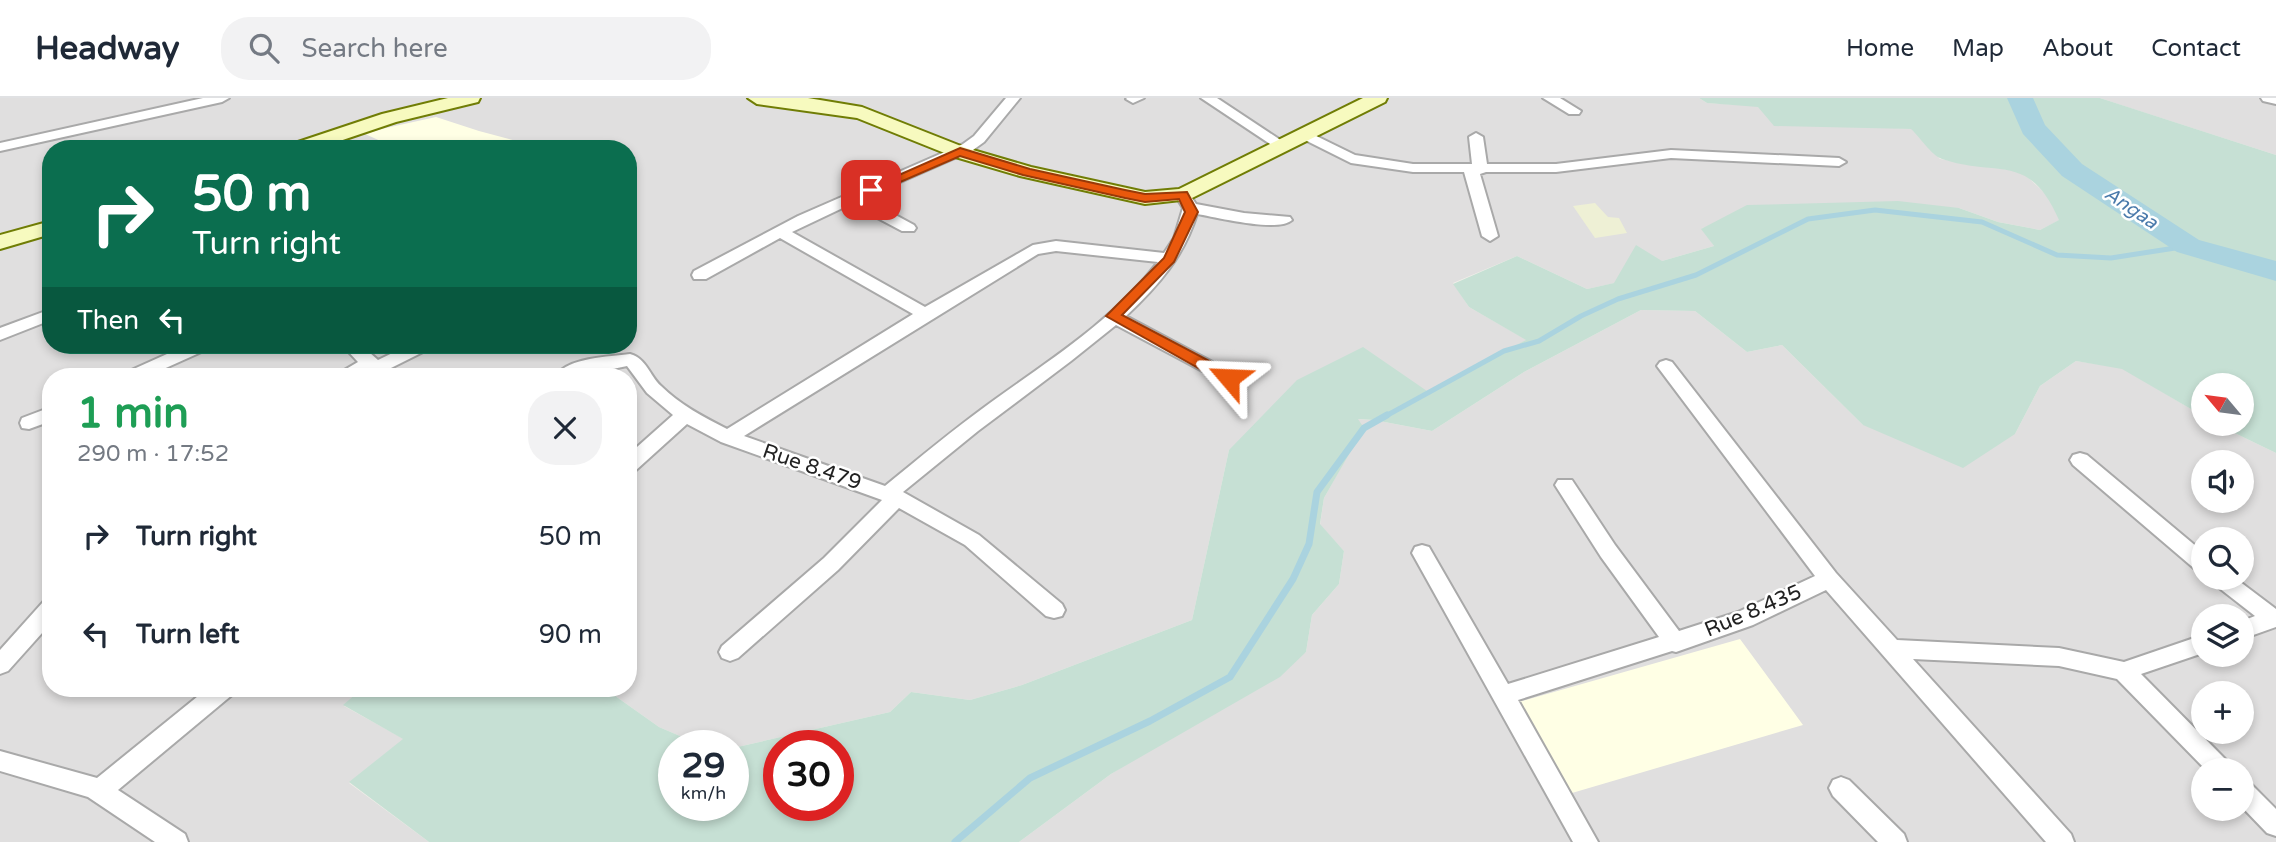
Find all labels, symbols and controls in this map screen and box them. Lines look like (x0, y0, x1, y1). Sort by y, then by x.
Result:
search box (221, 17, 711, 80)
text: Headway (35, 29, 179, 68)
icon: search (245, 29, 283, 67)
text: Search here (301, 33, 448, 64)
text: Home (1846, 34, 1914, 63)
text: Map (1952, 34, 2004, 63)
text: About (2042, 34, 2113, 63)
text: Contact (2151, 34, 2241, 63)
pin (841, 160, 901, 220)
text: 50 m (192, 165, 311, 224)
icon: right (77, 168, 168, 259)
icon: arrive (852, 171, 890, 209)
water label: Angaa (2100, 182, 2163, 234)
text: Turn right (192, 225, 341, 263)
icon: left (153, 301, 191, 339)
text: Then (77, 305, 139, 336)
position arrow (1192, 341, 1266, 415)
north arrow (2191, 373, 2254, 436)
map controls (2191, 373, 2254, 821)
text: 1 min (77, 388, 189, 439)
button: close (528, 391, 602, 465)
street label: Rue 8.479 (759, 438, 865, 496)
text: 290 m · 17:52 (77, 440, 229, 468)
button: sound (2191, 450, 2254, 513)
icon: right (77, 517, 115, 555)
text: Turn right (136, 521, 257, 552)
text: 50 m (539, 521, 602, 552)
button: search (2191, 527, 2254, 590)
street label: Rue 8.435 (1701, 579, 1805, 643)
button: layers (2191, 604, 2254, 667)
icon: left (77, 615, 115, 653)
text: Turn left (136, 619, 239, 650)
text: 90 m (539, 619, 602, 650)
button: + (2191, 681, 2254, 744)
speed limit sign: 30 (763, 730, 854, 821)
text: 29 (682, 745, 725, 787)
button: − (2191, 758, 2254, 821)
text: km/h (681, 782, 726, 804)

